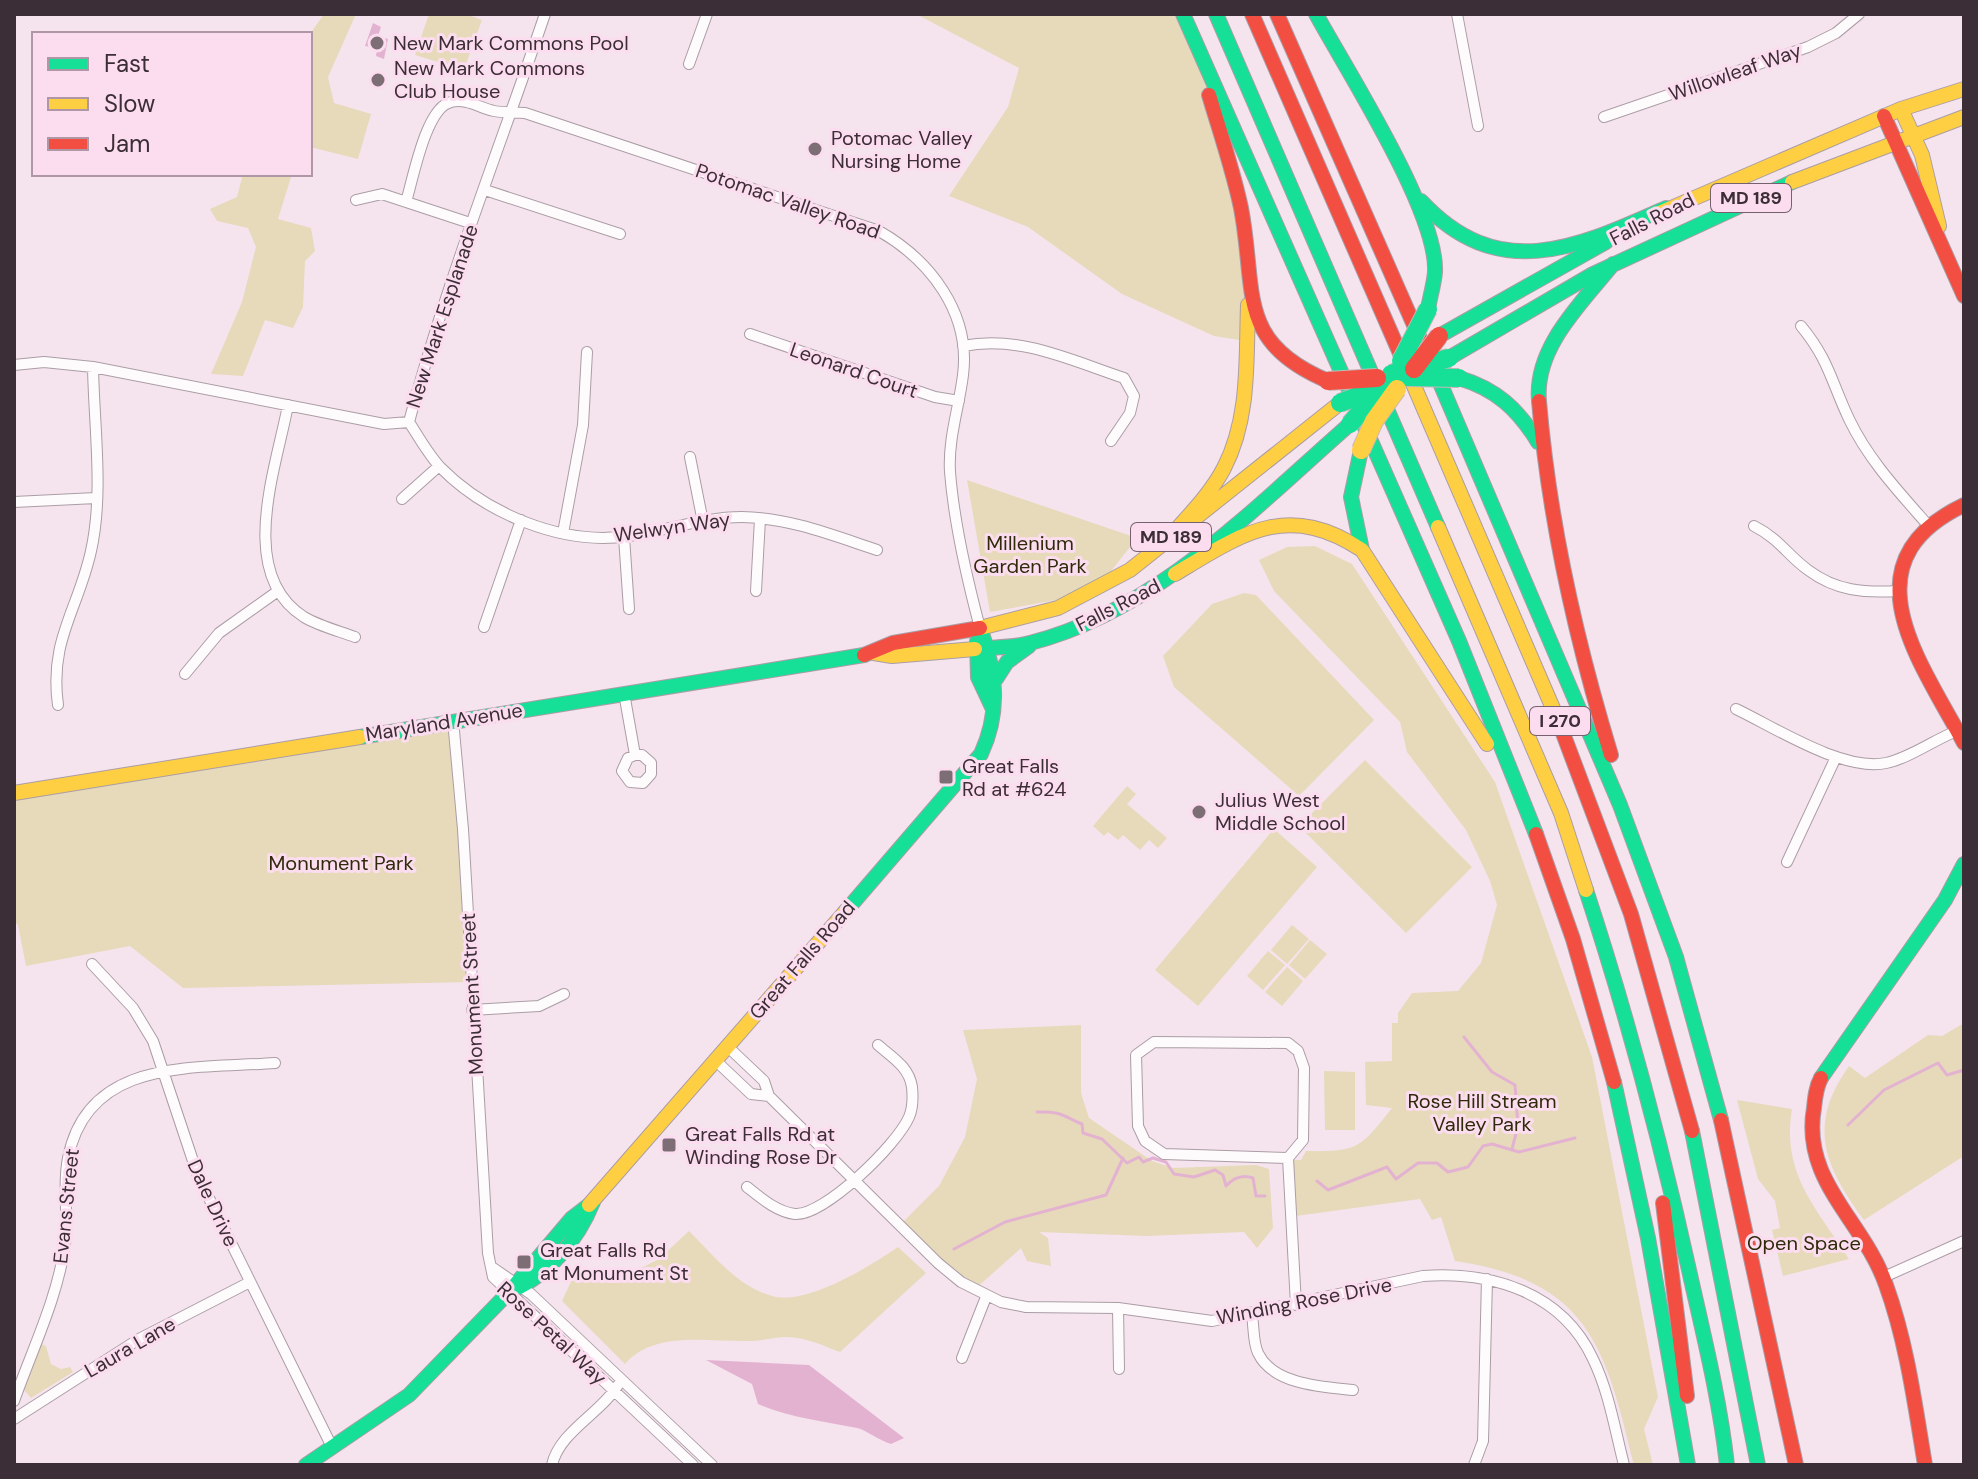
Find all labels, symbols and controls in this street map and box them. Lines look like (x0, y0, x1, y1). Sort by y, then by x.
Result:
place label: New Mark Commons Pool (393, 30, 629, 56)
legend (32, 32, 312, 176)
marker: New Mark Commons Pool (368, 34, 386, 52)
street label: Willowleaf Way (1665, 37, 1805, 107)
text: Fast (104, 48, 150, 79)
place label: New Mark Commons Club House (394, 55, 585, 104)
marker: New Mark Commons Club House (369, 71, 387, 89)
text: Slow (104, 88, 155, 119)
place label: Potomac Valley Nursing Home (831, 125, 973, 174)
text: Jam (104, 128, 150, 159)
marker: Potomac Valley Nursing Home (806, 140, 824, 158)
street label: Potomac Valley Road (692, 157, 884, 245)
road number: MD 189 (1711, 184, 1791, 212)
street label: Falls Road (1605, 187, 1699, 251)
street label: New Mark Esplanade (400, 221, 484, 411)
street label: Leonard Court (787, 336, 921, 404)
street label: Welwyn Way (612, 506, 732, 548)
road number: MD 189 (1131, 523, 1211, 551)
park label: Millenium Garden Park (973, 530, 1087, 579)
street label: Falls Road (1071, 573, 1165, 637)
street label: Maryland Avenue (364, 697, 524, 747)
road number: I 270 (1530, 707, 1590, 735)
place label: Great Falls Rd at #624 (962, 753, 1066, 802)
marker: Great Falls Rd at #624 (937, 768, 955, 786)
place label: Julius West Middle School (1215, 787, 1346, 836)
marker: Julius West Middle School (1190, 803, 1208, 821)
park label: Monument Park (269, 850, 413, 876)
street label: Great Falls Road (743, 895, 861, 1025)
street label: Monument Street (455, 912, 489, 1076)
park label: Rose Hill Stream Valley Park (1407, 1088, 1557, 1137)
place label: Great Falls Rd at Winding Rose Dr (685, 1121, 837, 1170)
marker: Great Falls Rd at Winding Rose Dr (660, 1136, 678, 1154)
street label: Evans Street (47, 1147, 85, 1265)
street label: Dale Drive (182, 1155, 244, 1251)
park label: Open Space (1747, 1230, 1861, 1256)
place label: Great Falls Rd at Monument St (540, 1237, 689, 1286)
marker: Great Falls Rd at Monument St (515, 1253, 533, 1271)
street label: Winding Rose Drive (1214, 1271, 1394, 1331)
street label: Rose Petal Way (492, 1276, 612, 1390)
street label: Laura Lane (80, 1311, 180, 1383)

